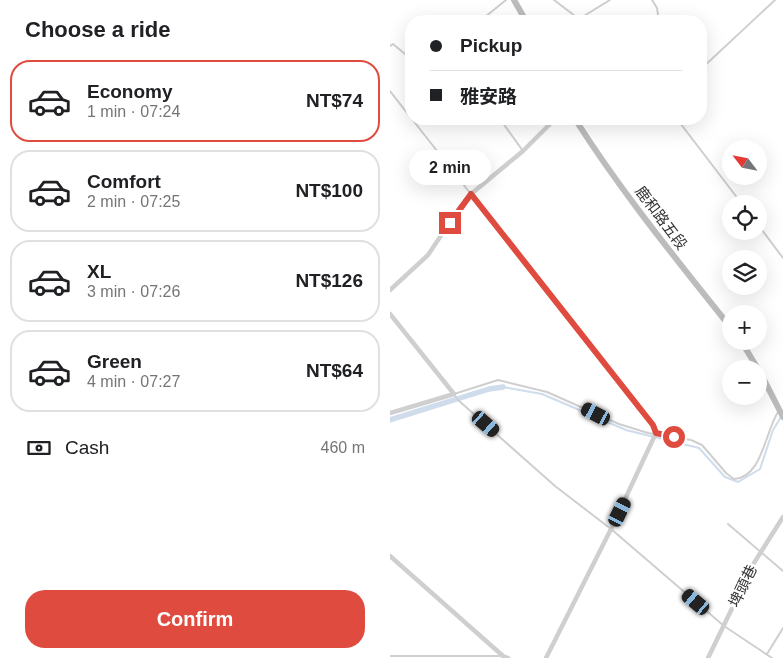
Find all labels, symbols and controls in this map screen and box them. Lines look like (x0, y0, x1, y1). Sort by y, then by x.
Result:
text: Choose a ride (25, 17, 170, 42)
text: Pickup (460, 35, 522, 56)
icon: car (27, 79, 72, 124)
text: Economy (87, 81, 173, 102)
text: 雅安路 (460, 86, 517, 107)
text: NT$74 (306, 90, 363, 111)
text: 1 min · 07:24 (87, 103, 180, 120)
north arrow (722, 140, 768, 185)
map controls (722, 140, 767, 405)
callout: 2 min (409, 150, 491, 186)
text: 2 min (429, 159, 471, 176)
icon: car (27, 169, 72, 214)
text: Comfort (87, 171, 161, 192)
text: NT$100 (295, 180, 363, 201)
street label: 鹿和路五段 (632, 183, 691, 253)
text: 2 min · 07:25 (87, 193, 180, 210)
button: locate (722, 195, 767, 240)
route end (439, 212, 461, 234)
button: layers (722, 250, 767, 295)
icon: car (27, 259, 72, 304)
text: XL (87, 261, 111, 282)
text: NT$126 (295, 270, 363, 291)
text: 3 min · 07:26 (87, 283, 180, 300)
button: + (722, 305, 767, 350)
icon: car (27, 349, 72, 394)
text: Green (87, 351, 142, 372)
text: NT$64 (306, 360, 363, 381)
button: − (722, 360, 767, 405)
text: 4 min · 07:27 (87, 373, 180, 390)
car (579, 401, 612, 427)
car (469, 408, 502, 440)
route start (663, 426, 685, 448)
icon: cash (25, 434, 53, 462)
text: Cash (65, 437, 109, 458)
text: 460 m (321, 439, 365, 456)
car (606, 495, 633, 529)
street label: 埤頭巷 (725, 562, 760, 610)
car (679, 587, 712, 617)
button: Confirm (25, 590, 365, 648)

